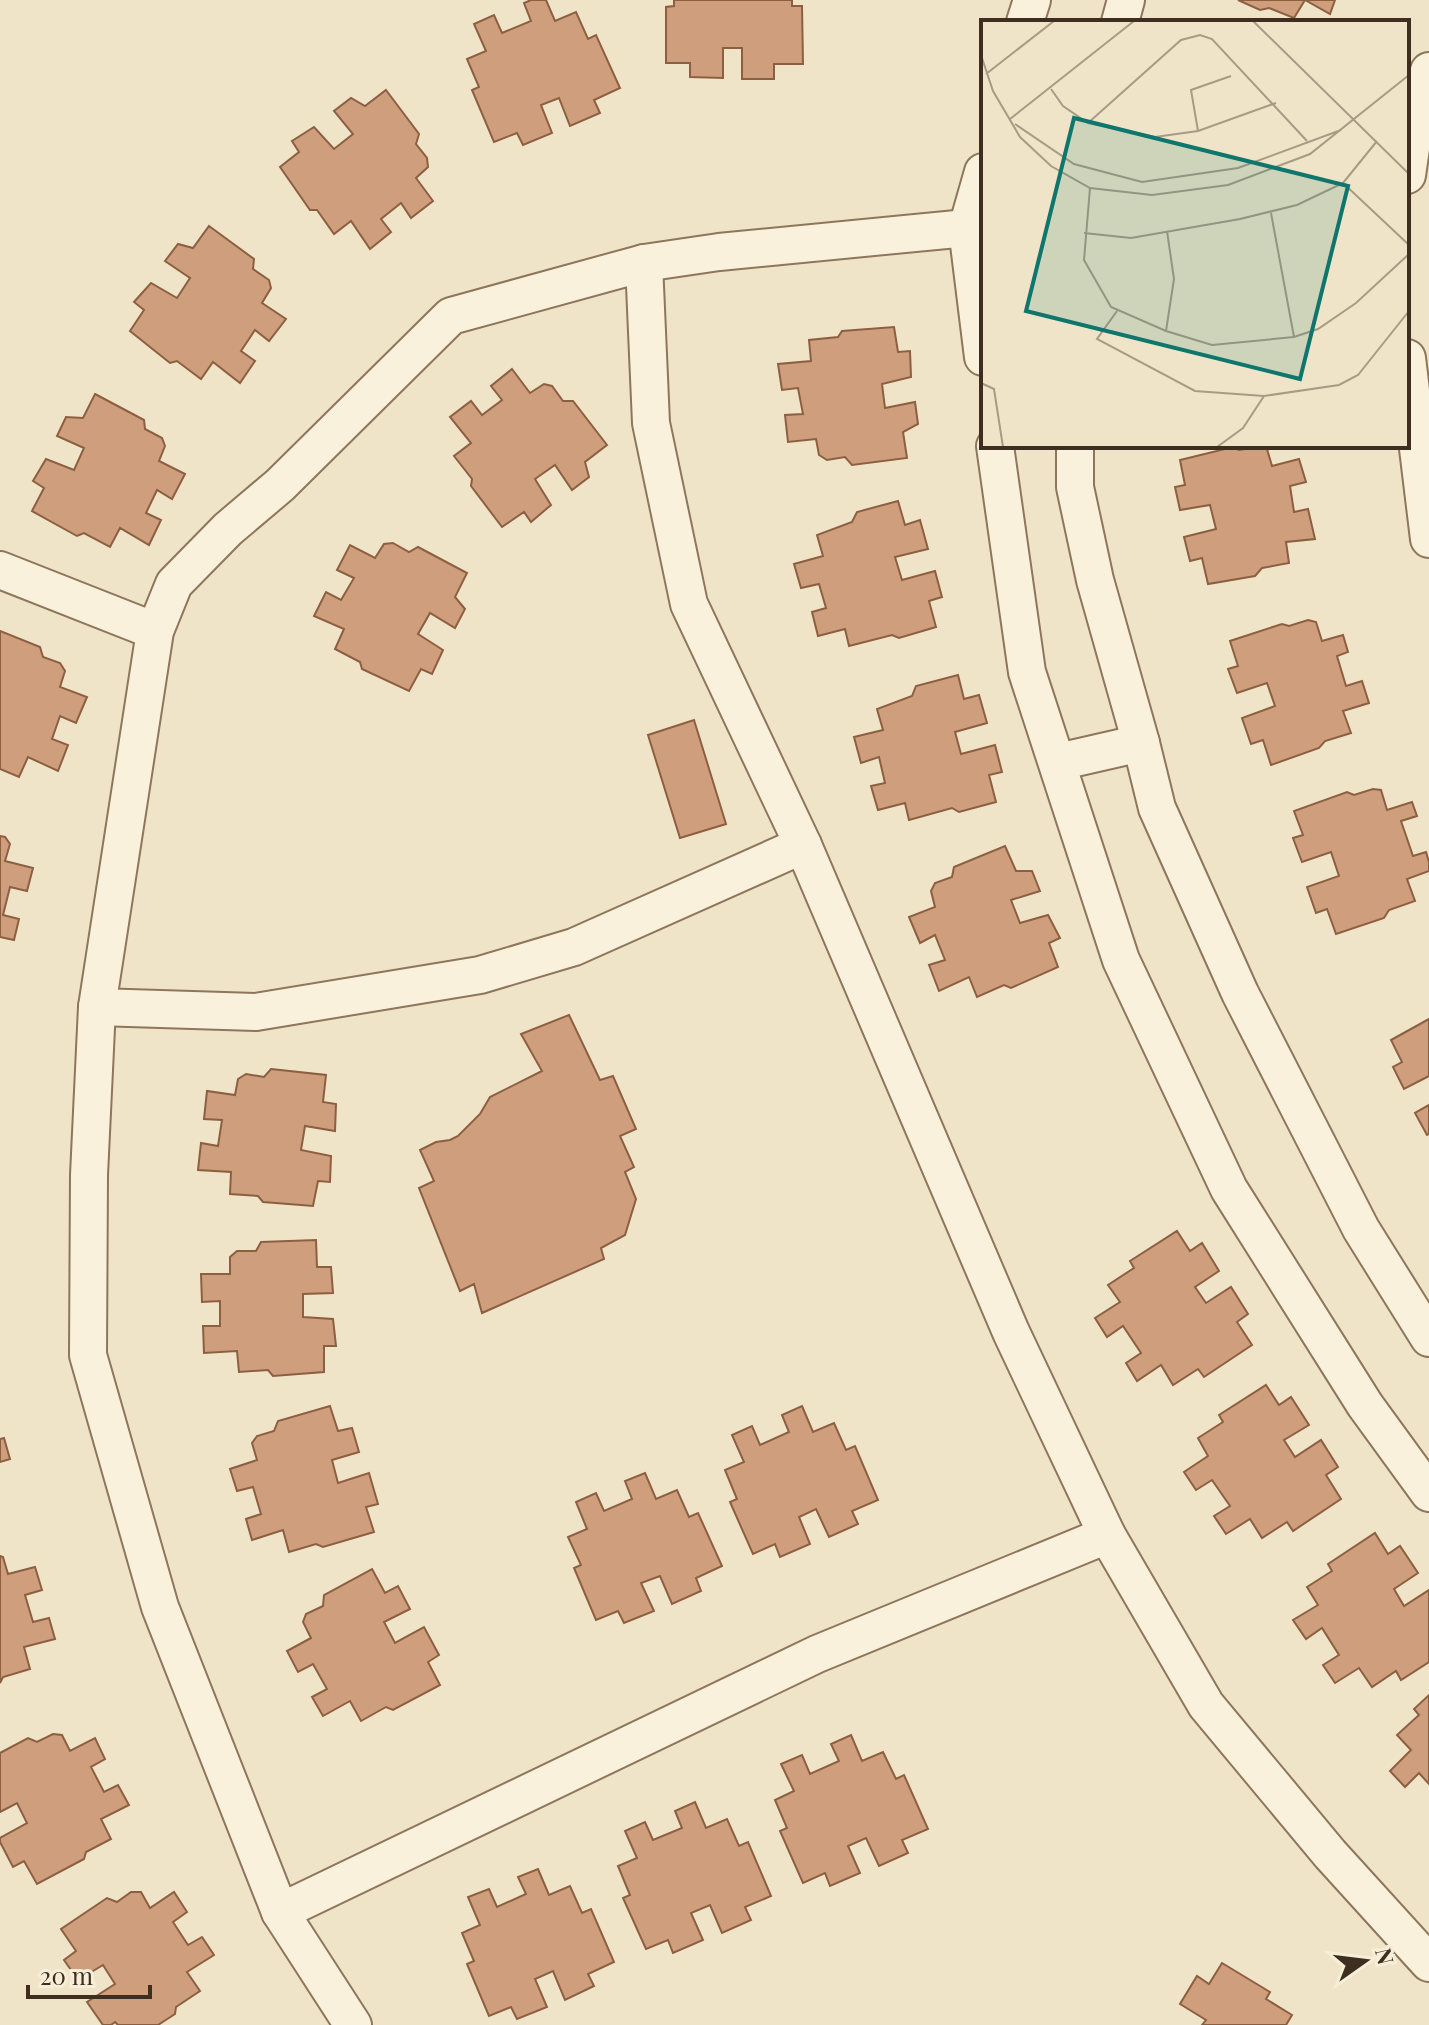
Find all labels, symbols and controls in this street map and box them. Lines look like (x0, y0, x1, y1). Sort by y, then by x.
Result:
inset map (981, 20, 1409, 448)
north arrow (1325, 1921, 1405, 2001)
text: N (1369, 1945, 1402, 1967)
scale bar (28, 1949, 150, 1999)
text: 20 m (40, 1959, 93, 1991)

